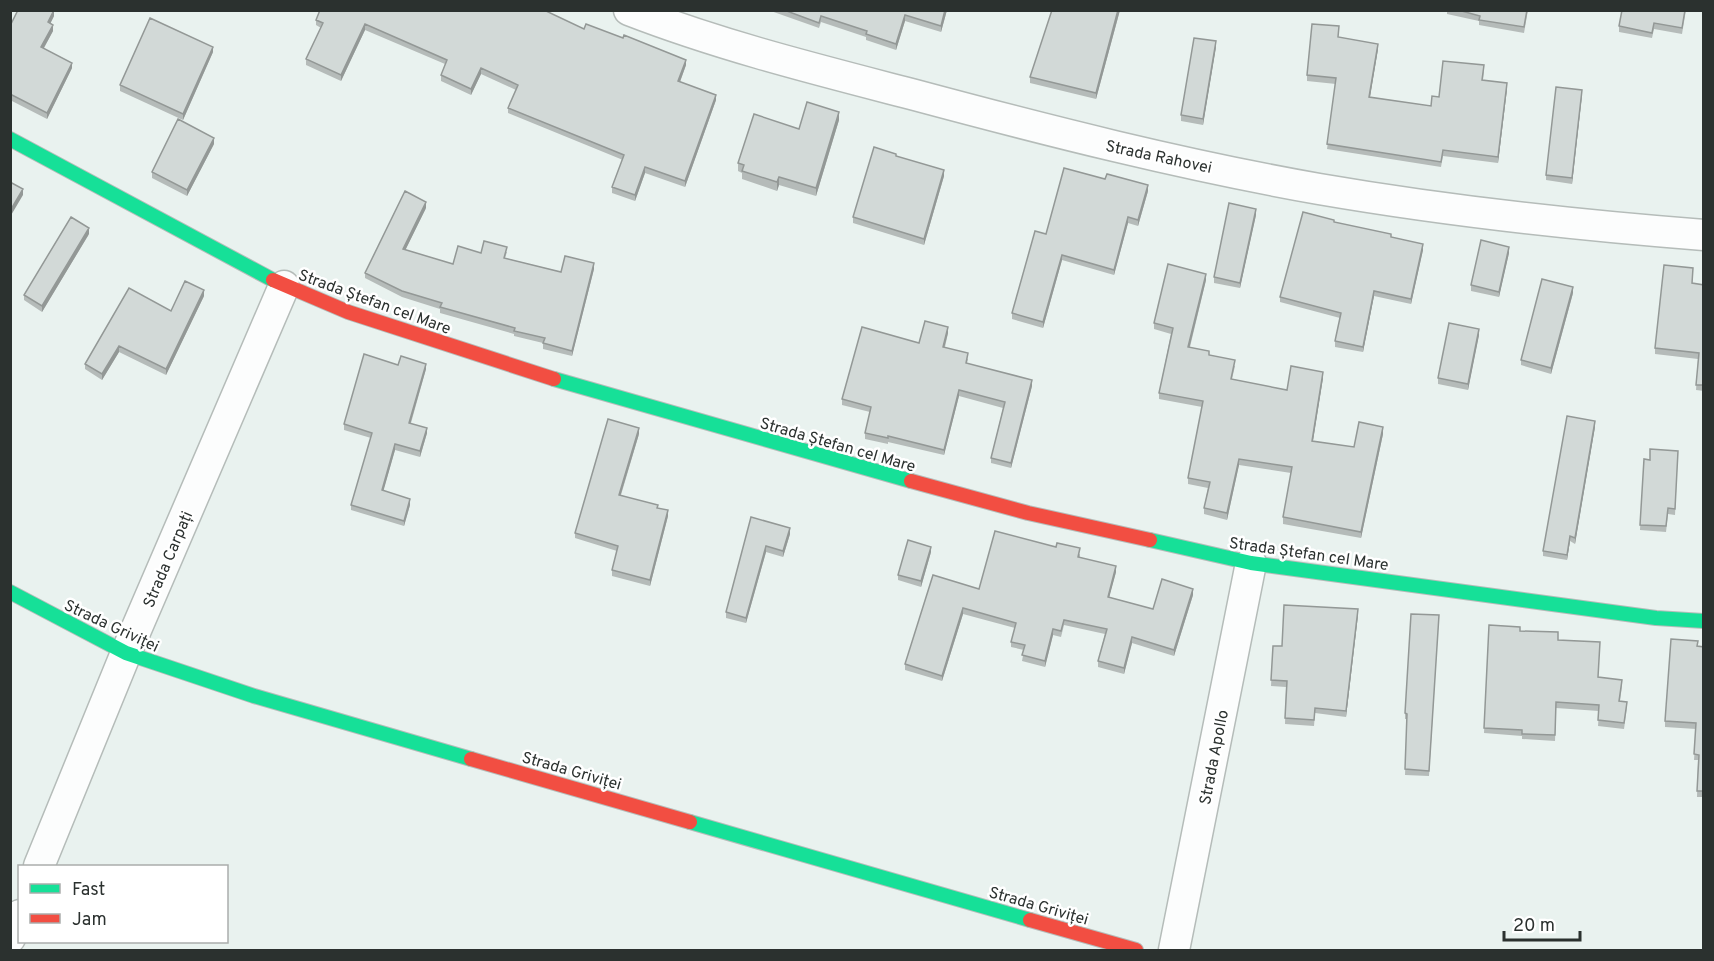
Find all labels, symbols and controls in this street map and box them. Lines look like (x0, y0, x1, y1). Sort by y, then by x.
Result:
street label: Strada Rahovei (1104, 137, 1214, 179)
street label: Strada Ștefan cel Mare (295, 266, 453, 340)
street label: Strada Ștefan cel Mare (757, 414, 918, 478)
street label: Strada Carpați (140, 509, 198, 611)
street label: Strada Ștefan cel Mare (1228, 534, 1390, 576)
street label: Strada Griviței (60, 596, 162, 658)
street label: Strada Apollo (1196, 708, 1234, 807)
street label: Strada Griviței (519, 748, 624, 796)
legend (18, 865, 228, 943)
text: Fast (72, 879, 105, 902)
street label: Strada Griviței (986, 883, 1091, 931)
scale bar (1504, 904, 1580, 942)
text: Jam (72, 909, 107, 932)
text: 20 m (1513, 915, 1555, 938)

